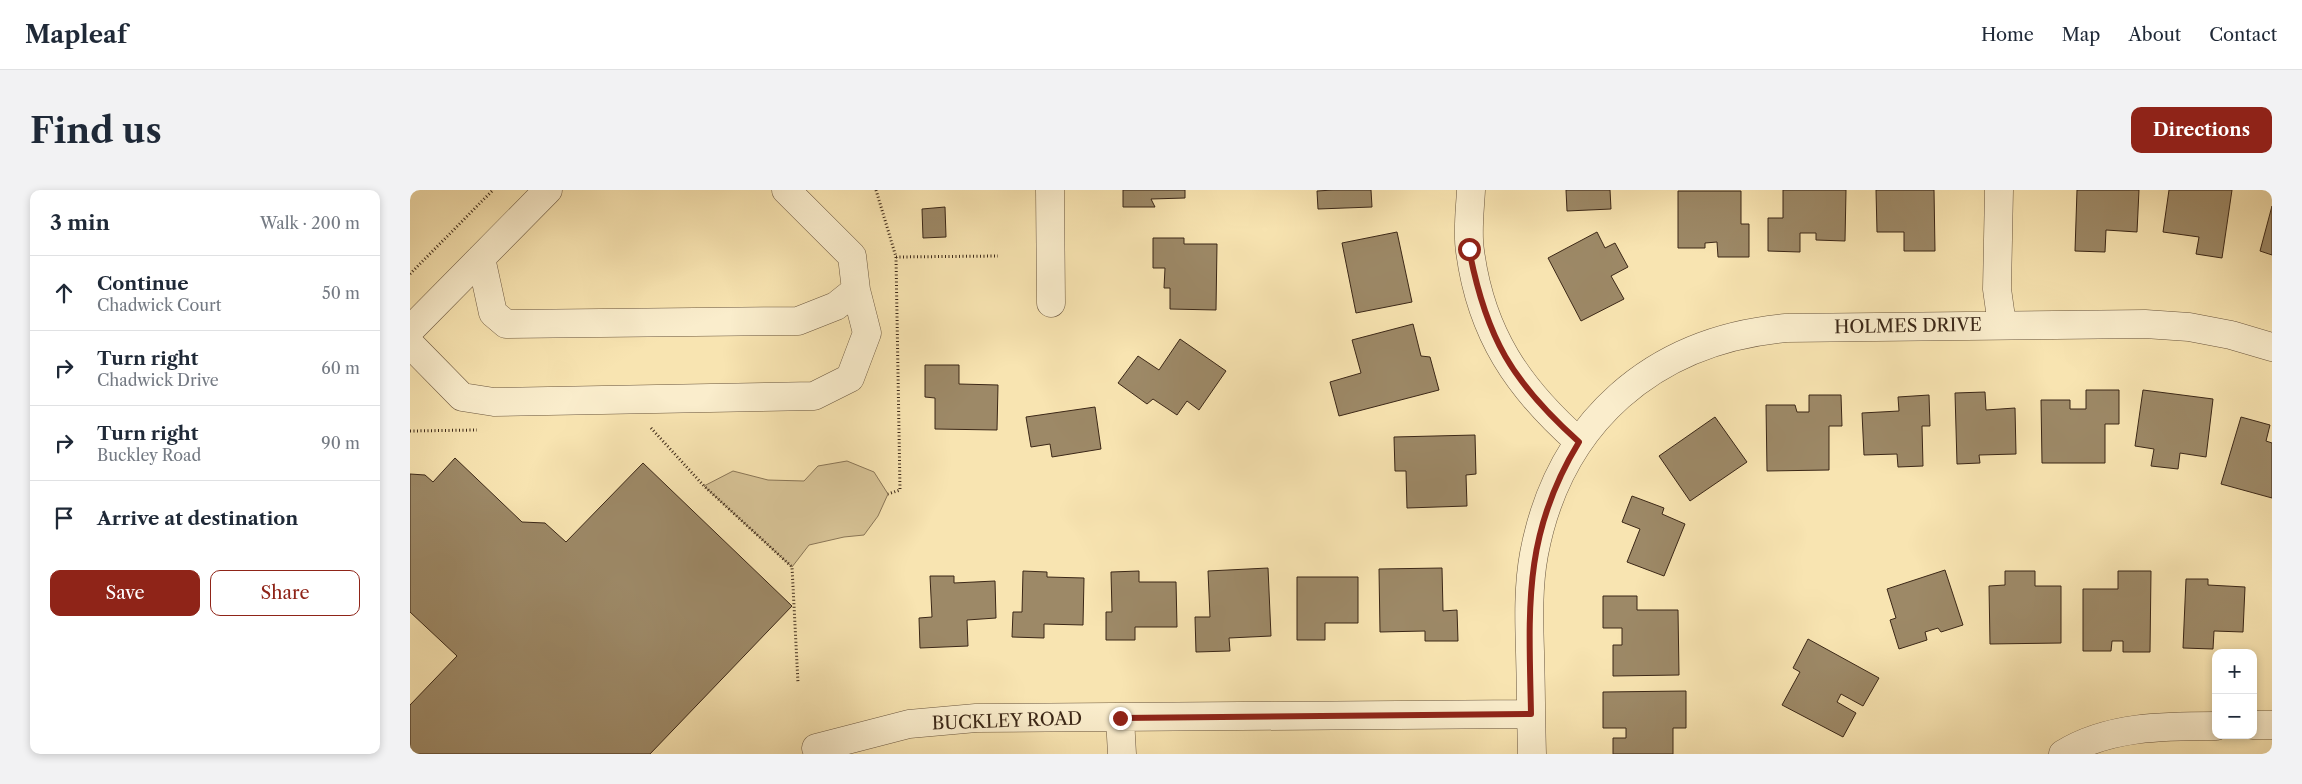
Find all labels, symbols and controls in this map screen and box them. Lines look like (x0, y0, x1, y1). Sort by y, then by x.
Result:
text: Mapleaf (25, 20, 127, 49)
text: Home (1981, 24, 2034, 46)
text: Map (2062, 24, 2100, 46)
text: About (2128, 24, 2181, 46)
text: Contact (2209, 24, 2277, 46)
button: Directions (2131, 107, 2272, 153)
text: Find us (30, 109, 162, 152)
text: 3 min (50, 210, 110, 235)
text: Walk · 200 m (260, 213, 360, 233)
route start (1458, 238, 1481, 261)
text: Continue (97, 272, 189, 295)
icon: ahead (50, 279, 78, 307)
text: 50 m (322, 283, 360, 303)
text: Chadwick Court (97, 295, 221, 315)
street label: HOLMES DRIVE (1834, 314, 1982, 338)
text: Turn right (97, 347, 198, 370)
icon: right (50, 354, 78, 382)
text: 60 m (321, 358, 360, 378)
text: Chadwick Drive (97, 370, 219, 390)
text: Turn right (97, 422, 198, 445)
icon: right (50, 429, 78, 457)
text: 90 m (321, 433, 360, 453)
text: Buckley Road (97, 445, 201, 465)
icon: arrive (50, 504, 78, 532)
text: Arrive at destination (97, 507, 298, 530)
button: Save (50, 570, 200, 616)
button: Share (210, 570, 360, 616)
map controls (2212, 649, 2257, 739)
button: + (2212, 649, 2257, 694)
button: − (2212, 694, 2257, 739)
street label: BUCKLEY ROAD (931, 707, 1083, 735)
route end (1109, 707, 1132, 730)

